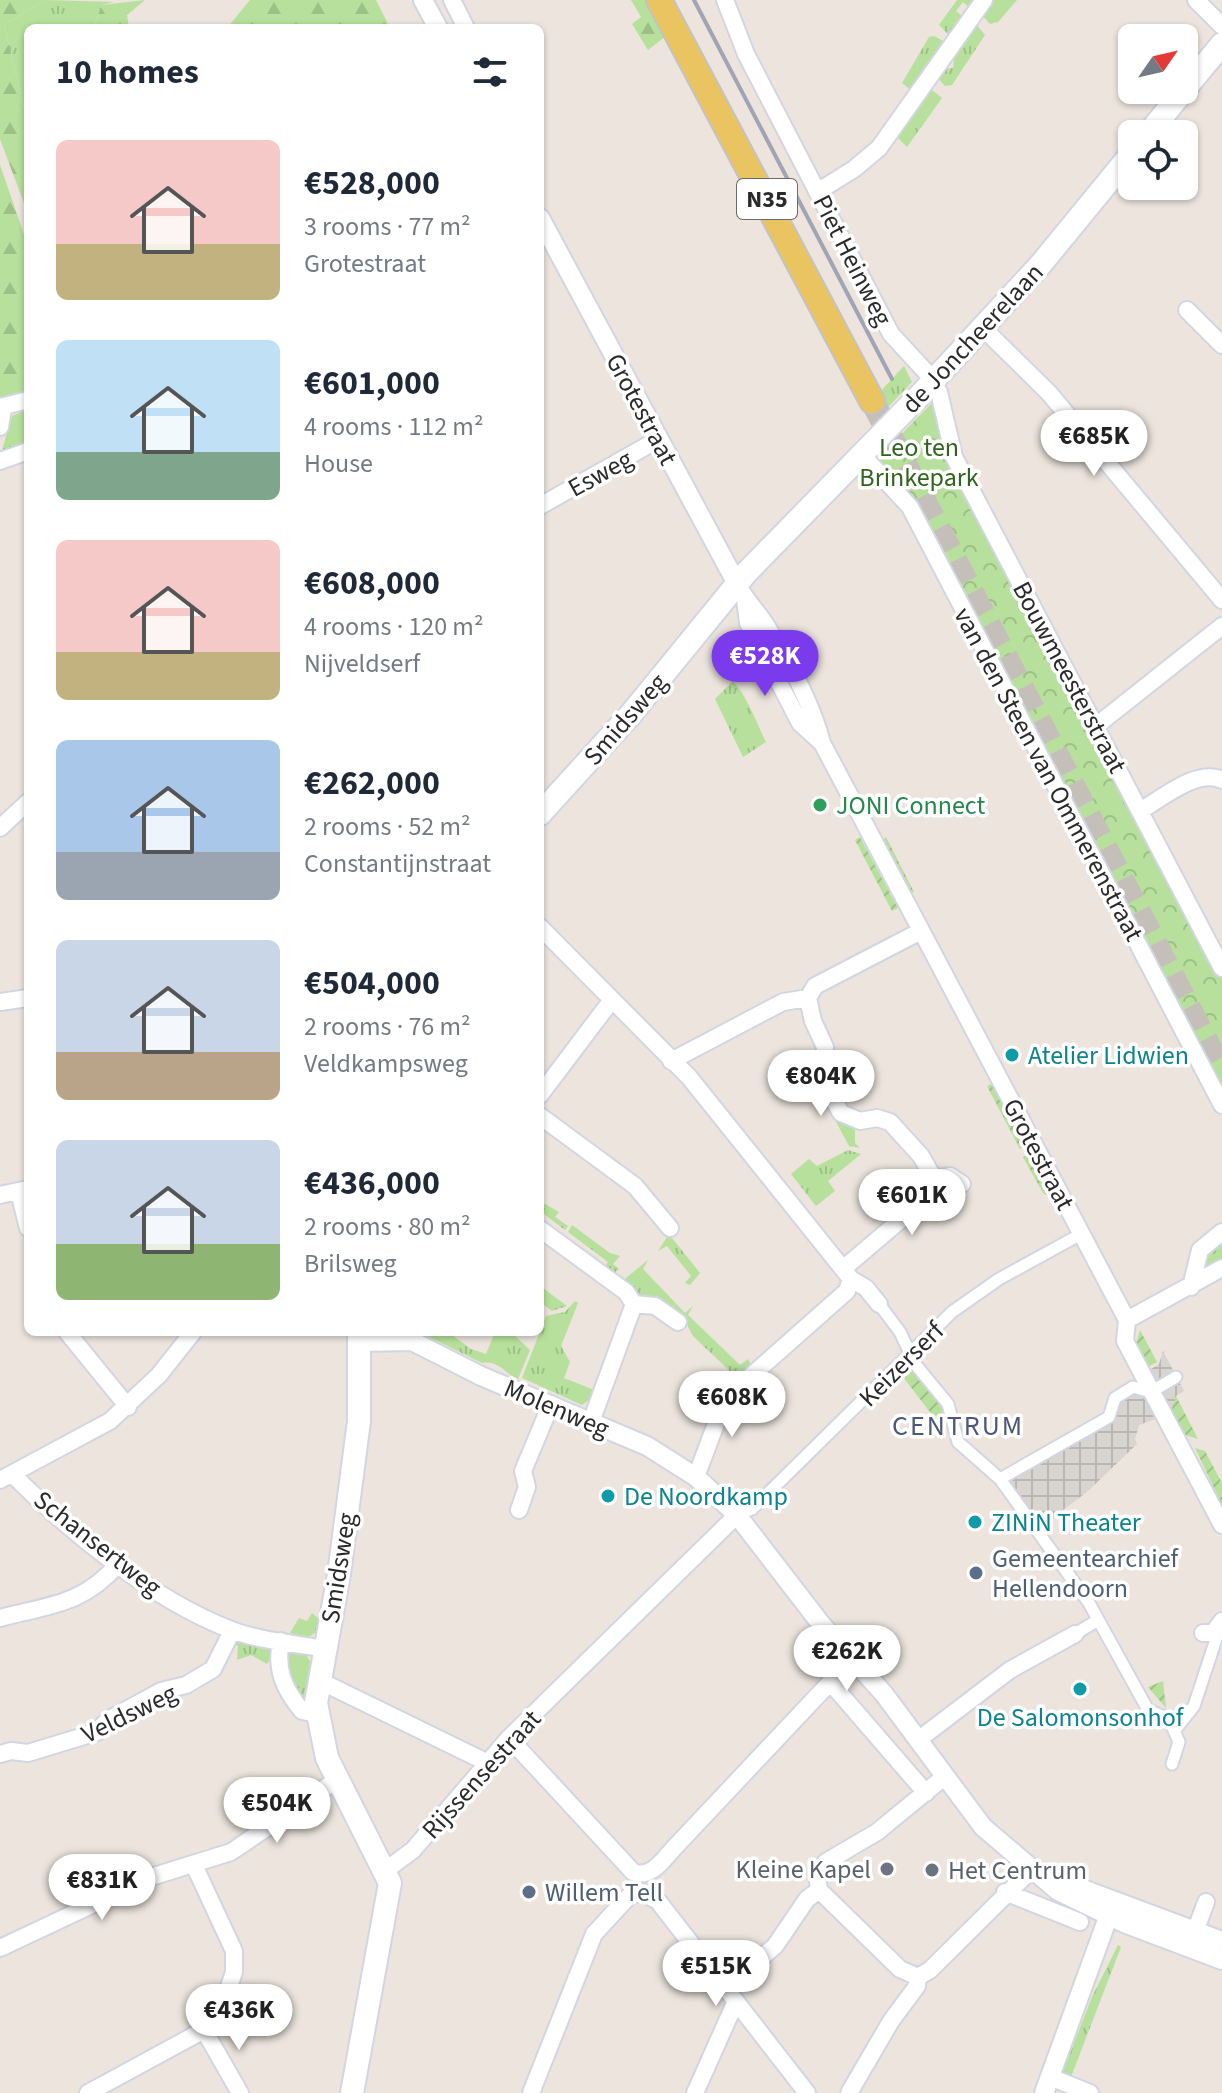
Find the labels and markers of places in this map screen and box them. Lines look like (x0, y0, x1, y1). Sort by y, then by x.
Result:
pin: €685K (1038, 410, 1150, 478)
pin: €528K (709, 630, 821, 698)
place label: JONI Connect (836, 787, 985, 824)
marker: JONI Connect (811, 796, 829, 814)
place label: Atelier Lidwien (1028, 1037, 1189, 1074)
marker: Atelier Lidwien (1003, 1046, 1021, 1064)
pin: €804K (765, 1050, 877, 1118)
pin: €601K (856, 1169, 968, 1237)
pin: €608K (676, 1371, 788, 1439)
place label: De Noordkamp (624, 1478, 788, 1515)
marker: De Noordkamp (599, 1487, 617, 1505)
place label: ZINiN Theater (991, 1504, 1142, 1541)
marker: ZINiN Theater (966, 1513, 984, 1531)
place label: Gemeentearchief Hellendoorn (992, 1540, 1180, 1607)
marker: Gemeentearchief Hellendoorn (967, 1564, 985, 1582)
pin: €262K (791, 1625, 903, 1693)
marker: De Salomonsonhof (1071, 1680, 1089, 1698)
place label: De Salomonsonhof (977, 1699, 1185, 1736)
pin: €504K (221, 1777, 333, 1845)
place label: Kleine Kapel (736, 1851, 871, 1888)
place label: Het Centrum (948, 1852, 1087, 1889)
pin: €831K (46, 1854, 158, 1922)
marker: Kleine Kapel (878, 1860, 896, 1878)
marker: Het Centrum (923, 1861, 941, 1879)
place label: Willem Tell (545, 1874, 663, 1911)
marker: Willem Tell (520, 1883, 538, 1901)
pin: €515K (660, 1940, 772, 2008)
pin: €436K (183, 1984, 295, 2052)

